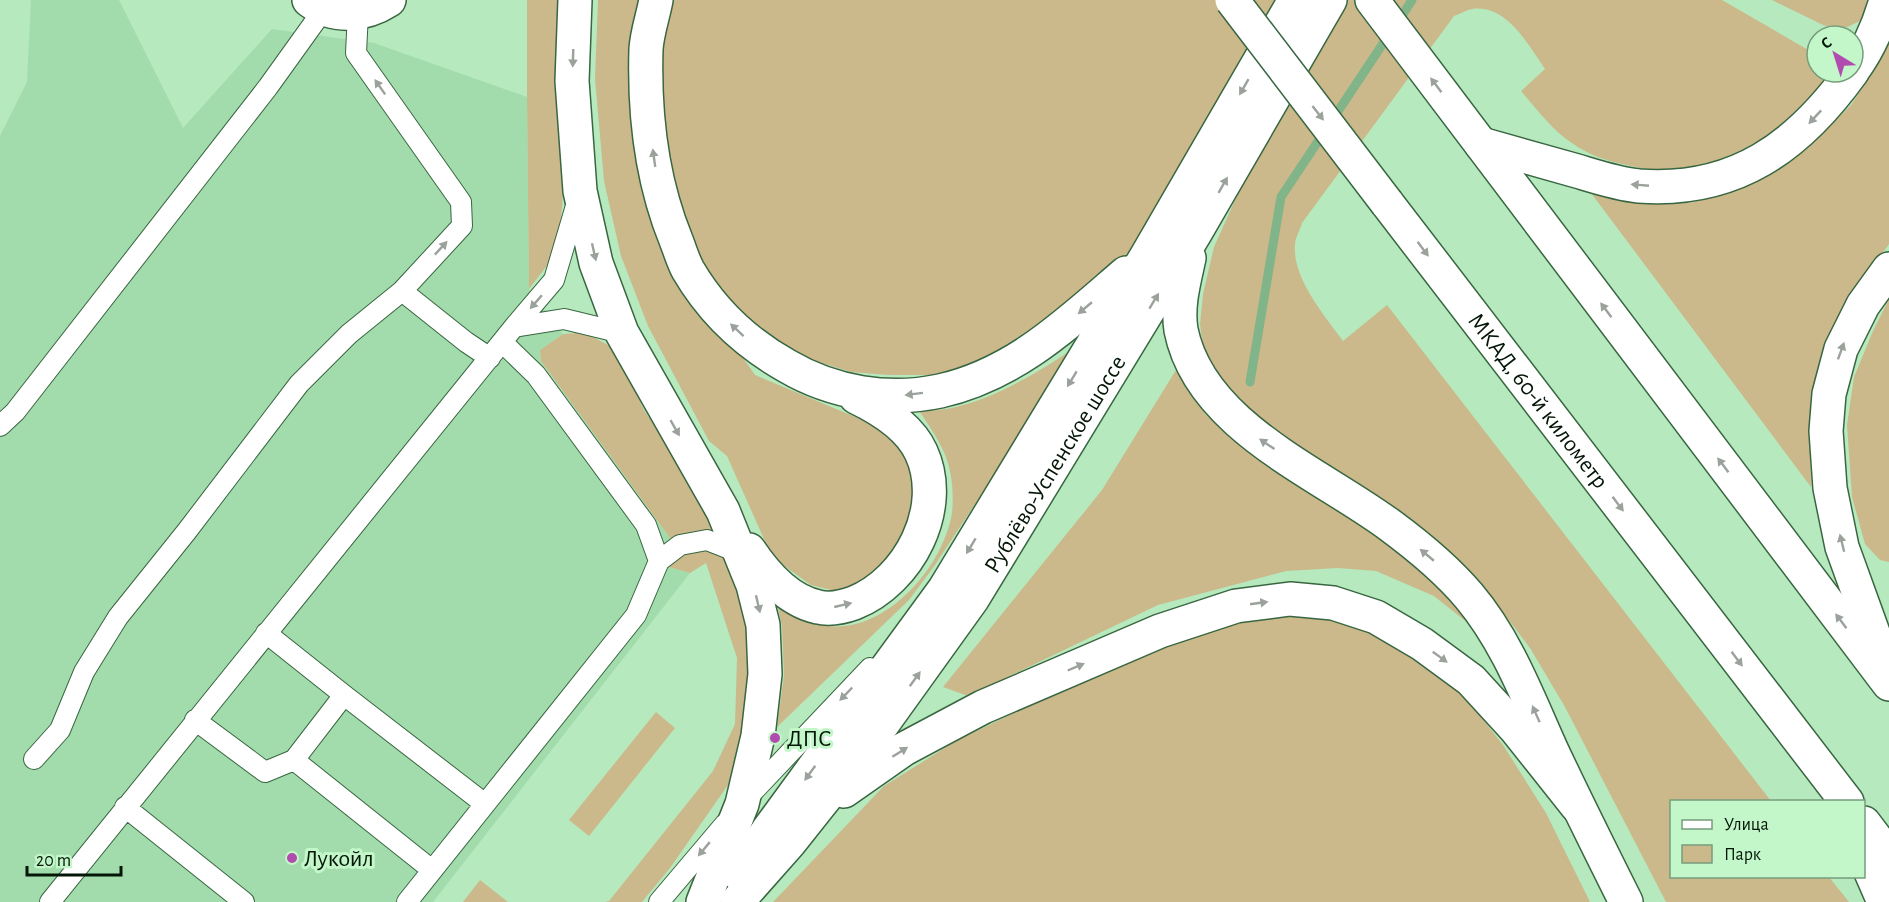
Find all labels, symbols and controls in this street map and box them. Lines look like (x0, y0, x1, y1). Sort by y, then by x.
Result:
north arrow (1805, 24, 1865, 84)
text: С (1818, 34, 1835, 52)
one-way arrow (568, 49, 578, 68)
one-way arrow (1431, 78, 1443, 93)
one-way arrow (375, 79, 386, 95)
one-way arrow (1239, 79, 1249, 96)
one-way arrow (1312, 105, 1325, 121)
one-way arrow (1808, 110, 1822, 125)
one-way arrow (649, 149, 658, 168)
one-way arrow (1218, 176, 1228, 193)
one-way arrow (1631, 180, 1650, 190)
one-way arrow (1417, 241, 1429, 257)
one-way arrow (434, 242, 448, 256)
one-way arrow (589, 242, 599, 261)
one-way arrow (1148, 293, 1159, 309)
one-way arrow (529, 294, 542, 310)
one-way arrow (1078, 301, 1093, 314)
one-way arrow (1600, 302, 1612, 317)
street label: МКАД, 60-й километр (1463, 309, 1613, 493)
one-way arrow (729, 323, 744, 337)
one-way arrow (1837, 342, 1847, 360)
street label: Рублёво-Успенское шоссе (980, 352, 1131, 578)
one-way arrow (1067, 371, 1077, 388)
one-way arrow (905, 389, 924, 399)
one-way arrow (670, 420, 680, 437)
one-way arrow (1259, 439, 1275, 450)
one-way arrow (1718, 458, 1730, 473)
one-way arrow (1612, 497, 1624, 512)
one-way arrow (1836, 534, 1846, 552)
one-way arrow (966, 538, 977, 554)
one-way arrow (1419, 549, 1435, 562)
one-way arrow (753, 594, 763, 613)
one-way arrow (1250, 598, 1269, 608)
one-way arrow (834, 600, 852, 610)
one-way arrow (1835, 613, 1847, 629)
one-way arrow (1432, 651, 1447, 663)
one-way arrow (1731, 651, 1744, 667)
one-way arrow (1067, 662, 1085, 672)
one-way arrow (909, 671, 921, 687)
one-way arrow (839, 686, 853, 701)
one-way arrow (1531, 706, 1540, 723)
place label: ДПС (787, 727, 832, 751)
marker: ДПС (768, 731, 782, 745)
one-way arrow (892, 746, 908, 758)
one-way arrow (804, 765, 816, 781)
legend (1670, 800, 1865, 878)
text: Улица (1724, 816, 1769, 834)
scale bar (27, 839, 122, 877)
one-way arrow (698, 841, 711, 856)
text: Парк (1724, 846, 1762, 864)
place label: Лукойл (304, 847, 374, 871)
marker: Лукойл (285, 851, 299, 865)
text: 20 m (36, 852, 71, 870)

